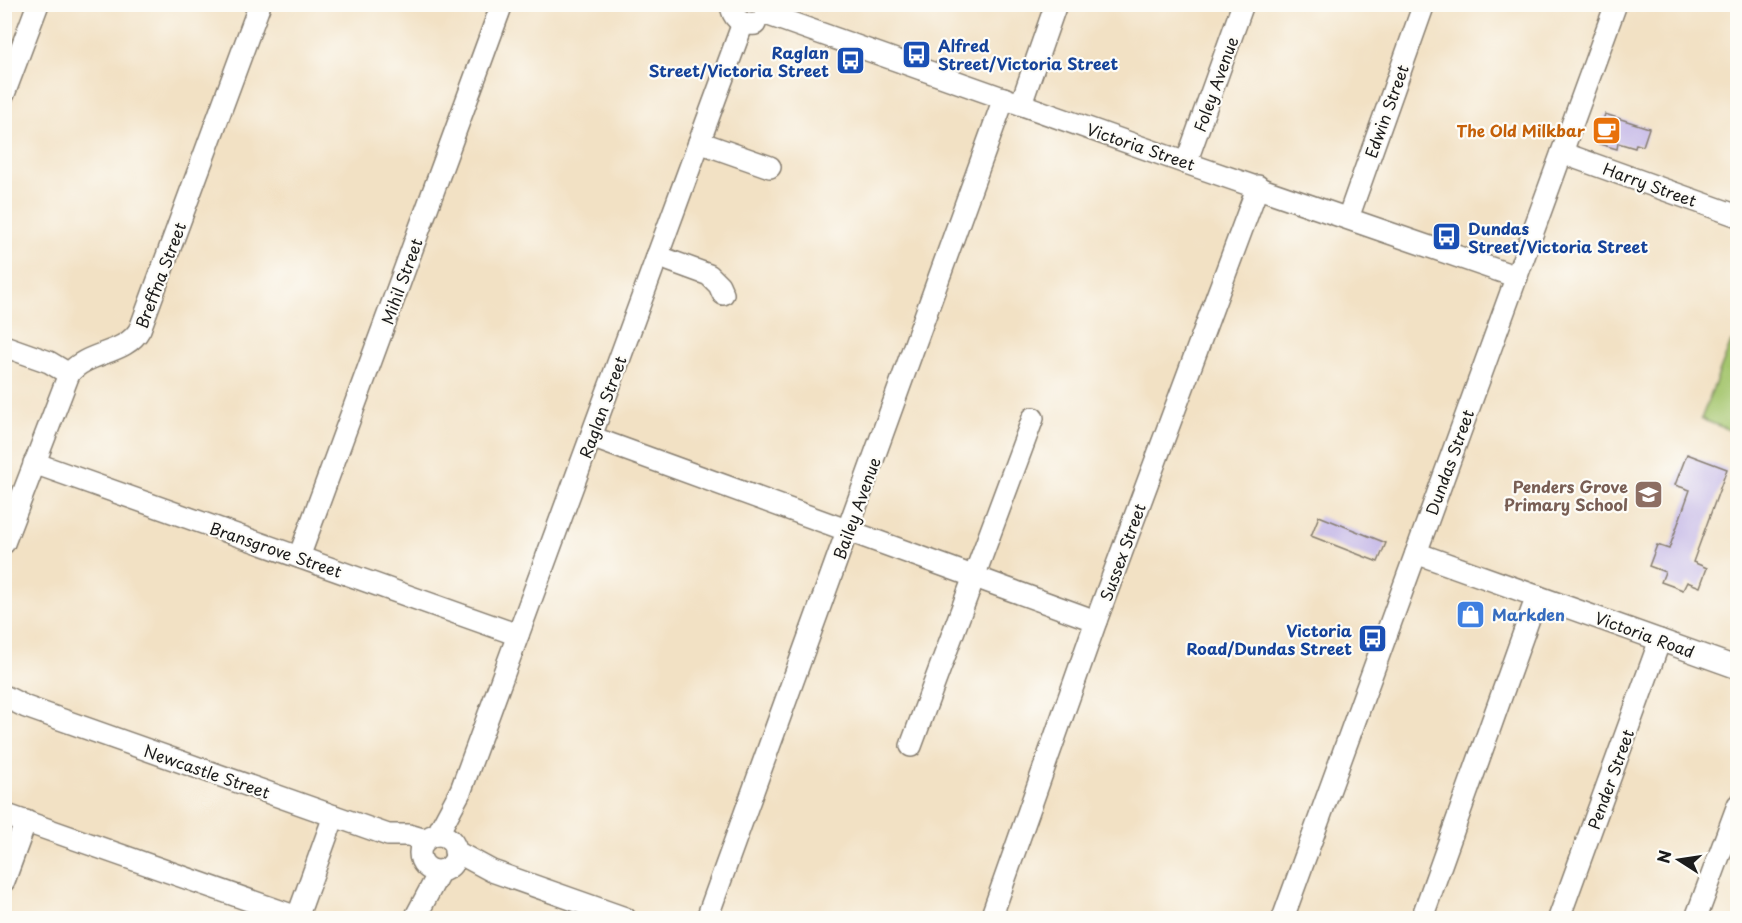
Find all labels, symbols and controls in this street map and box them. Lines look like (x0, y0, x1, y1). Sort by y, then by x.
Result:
place label: Alfred Street/Victoria Street (938, 33, 1119, 75)
street label: Foley Avenue (1187, 33, 1243, 135)
bus stop icon: Alfred Street/Victoria Street (901, 38, 933, 70)
place label: Raglan Street/Victoria Street (649, 40, 829, 82)
bus stop icon: Raglan Street/Victoria Street (834, 45, 866, 77)
street label: Edwin Street (1358, 61, 1414, 161)
cafe icon: The Old Milkbar (1590, 114, 1622, 146)
street label: Victoria Street (1084, 116, 1199, 176)
place label: The Old Milkbar (1457, 118, 1586, 142)
street label: Harry Street (1600, 156, 1701, 212)
place label: Dundas Street/Victoria Street (1468, 216, 1649, 258)
street label: Breffna Street (129, 218, 191, 332)
bus stop icon: Dundas Street/Victoria Street (1431, 221, 1463, 253)
street label: Mihil Street (374, 234, 428, 327)
street label: Raglan Street (572, 352, 632, 462)
street label: Dundas Street (1419, 405, 1479, 518)
street label: Bailey Avenue (826, 453, 886, 562)
place label: Penders Grove Primary School (1504, 474, 1628, 516)
school or university icon: Penders Grove Primary School (1633, 479, 1665, 511)
street label: Sussex Street (1093, 500, 1151, 604)
street label: Bransgrove Street (207, 515, 346, 583)
shop icon: Markden (1455, 598, 1487, 630)
place label: Markden (1492, 602, 1565, 626)
street label: Victoria Road (1592, 605, 1698, 663)
place label: Victoria Road/Dundas Street (1186, 618, 1352, 660)
bus stop icon: Victoria Road/Dundas Street (1357, 623, 1389, 655)
street label: Pender Street (1581, 725, 1639, 832)
street label: Newcastle Street (141, 738, 274, 804)
north arrow (1649, 830, 1709, 890)
text: N (1650, 848, 1676, 865)

